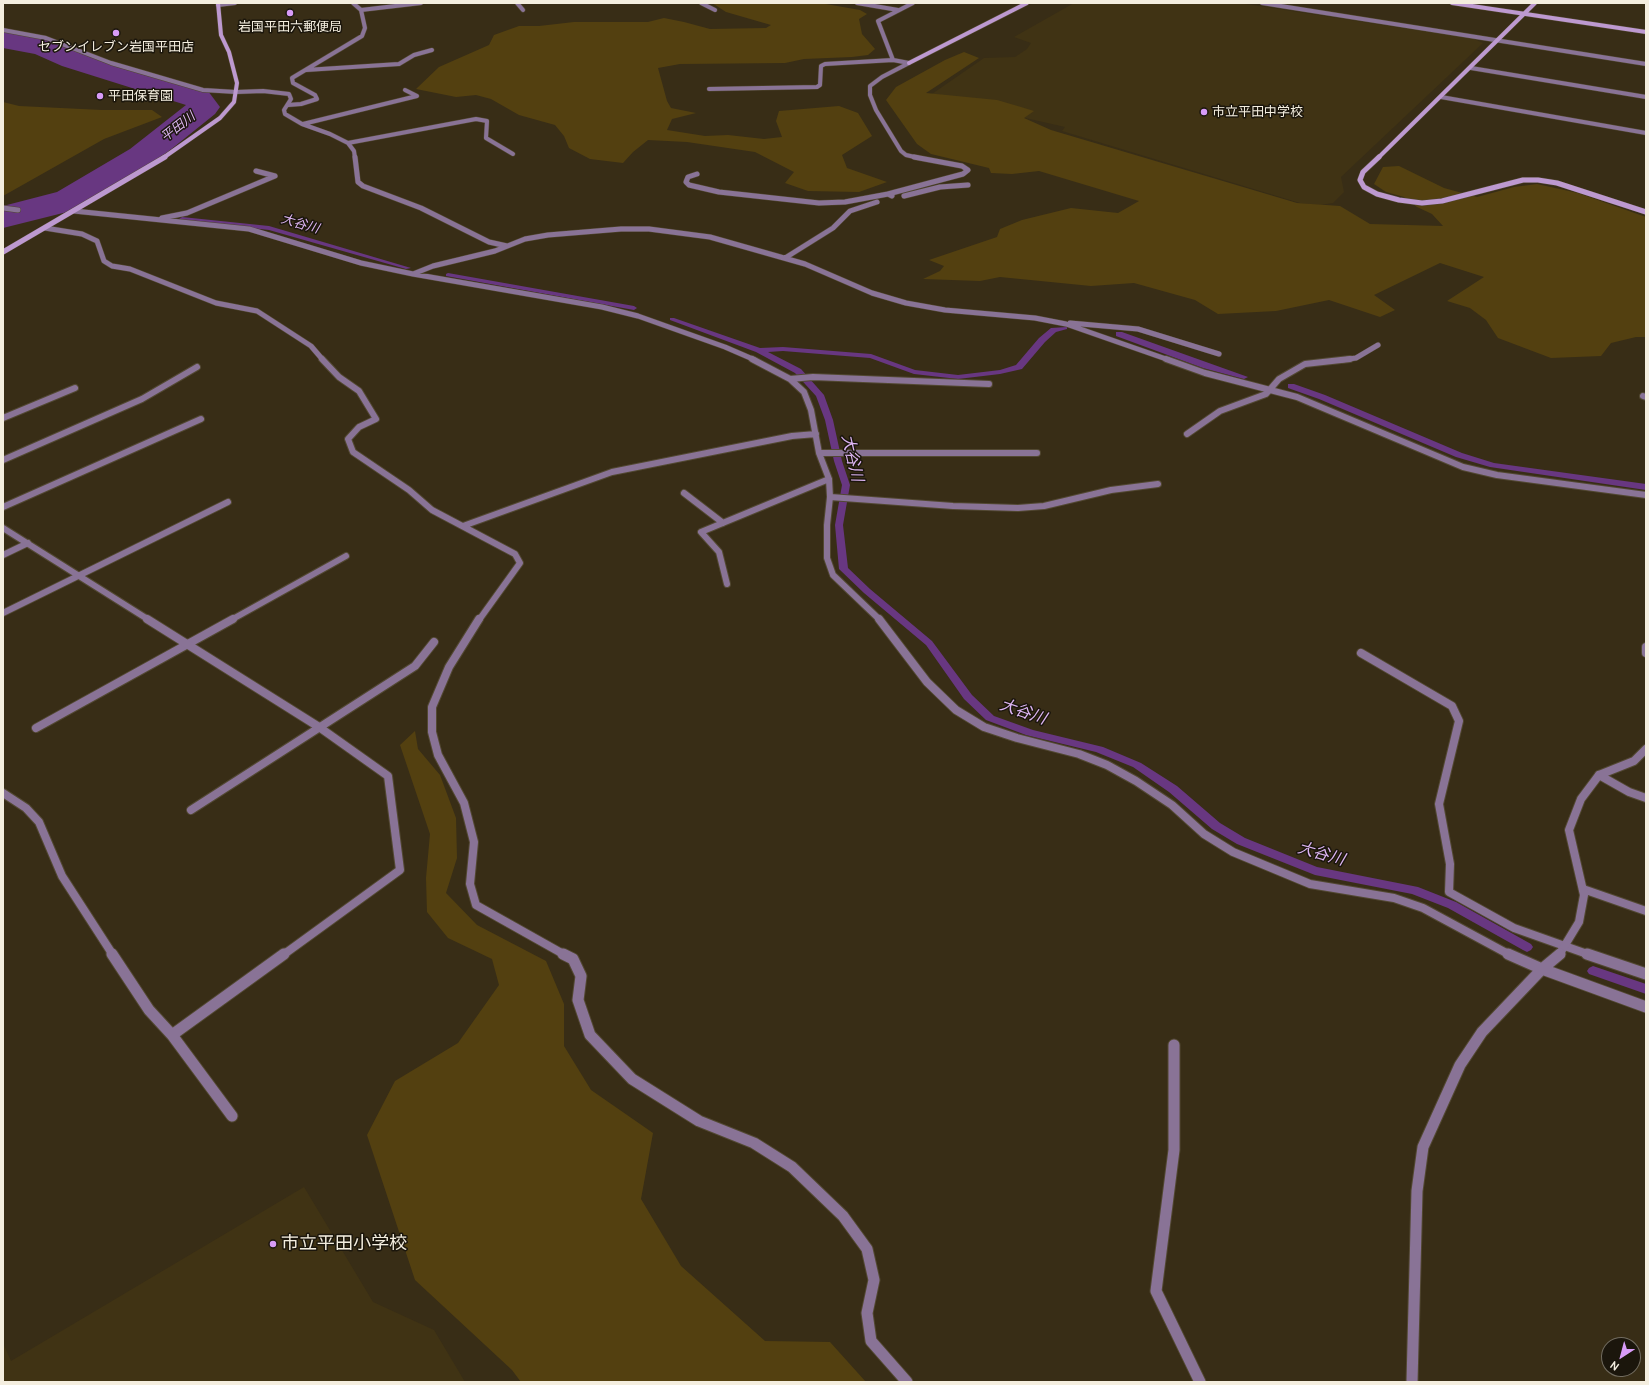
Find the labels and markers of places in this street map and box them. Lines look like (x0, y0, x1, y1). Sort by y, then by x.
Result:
marker: 岩国平田六郵便局 (285, 8, 295, 18)
place label: 岩国平田六郵便局 (238, 19, 342, 35)
marker: セブンイレブン岩国平田店 (111, 28, 121, 38)
place label: セブンイレブン岩国平田店 (38, 39, 194, 55)
place label: 平田保育園 (108, 88, 173, 104)
marker: 平田保育園 (95, 91, 105, 101)
place label: 市立平田中学校 (1212, 104, 1303, 120)
marker: 市立平田中学校 (1199, 107, 1209, 117)
place label: 市立平田小学校 (281, 1233, 407, 1255)
marker: 市立平田小学校 (268, 1239, 278, 1249)

